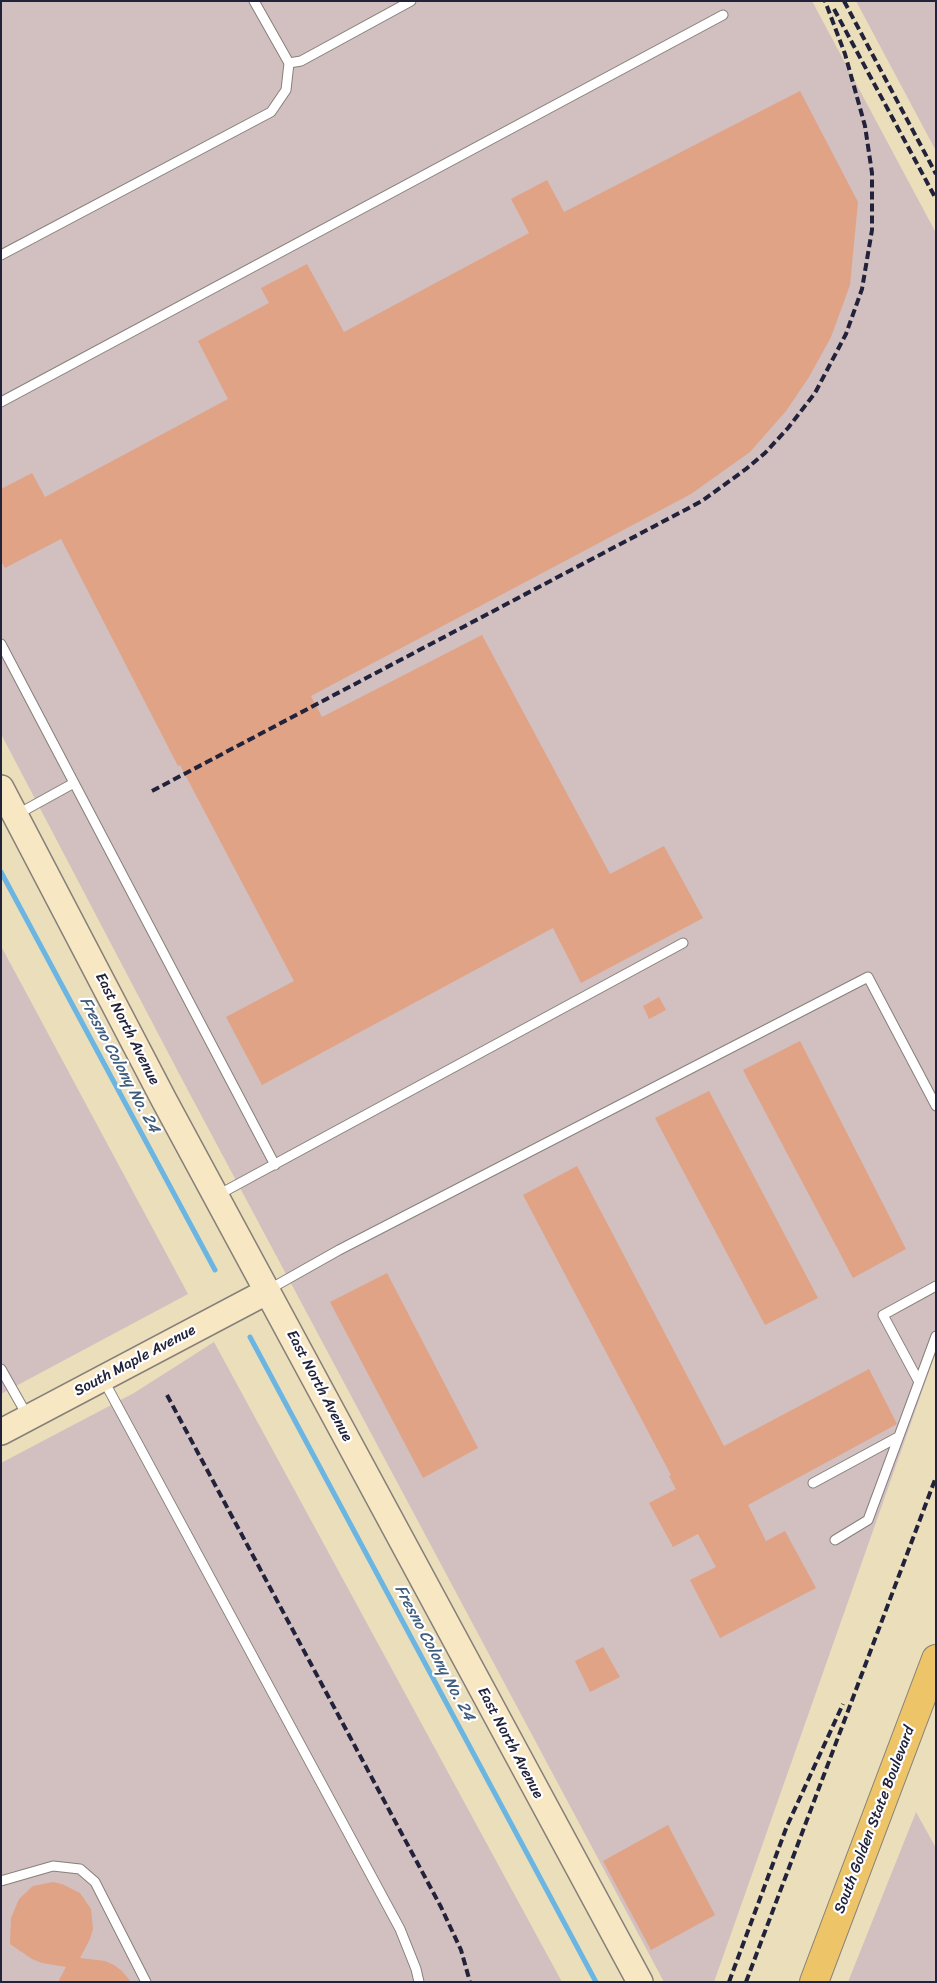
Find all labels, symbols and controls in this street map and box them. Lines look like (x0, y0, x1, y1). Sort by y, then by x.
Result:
street label: East North Avenue (91, 970, 163, 1088)
water label: Fresno Colony No. 24 (75, 994, 163, 1136)
street label: South Maple Avenue (71, 1321, 199, 1401)
street label: East North Avenue (282, 1327, 356, 1445)
water label: Fresno Colony No. 24 (390, 1582, 478, 1724)
street label: East North Avenue (473, 1684, 547, 1802)
street label: South Golden State Boulevard (831, 1724, 919, 1916)

